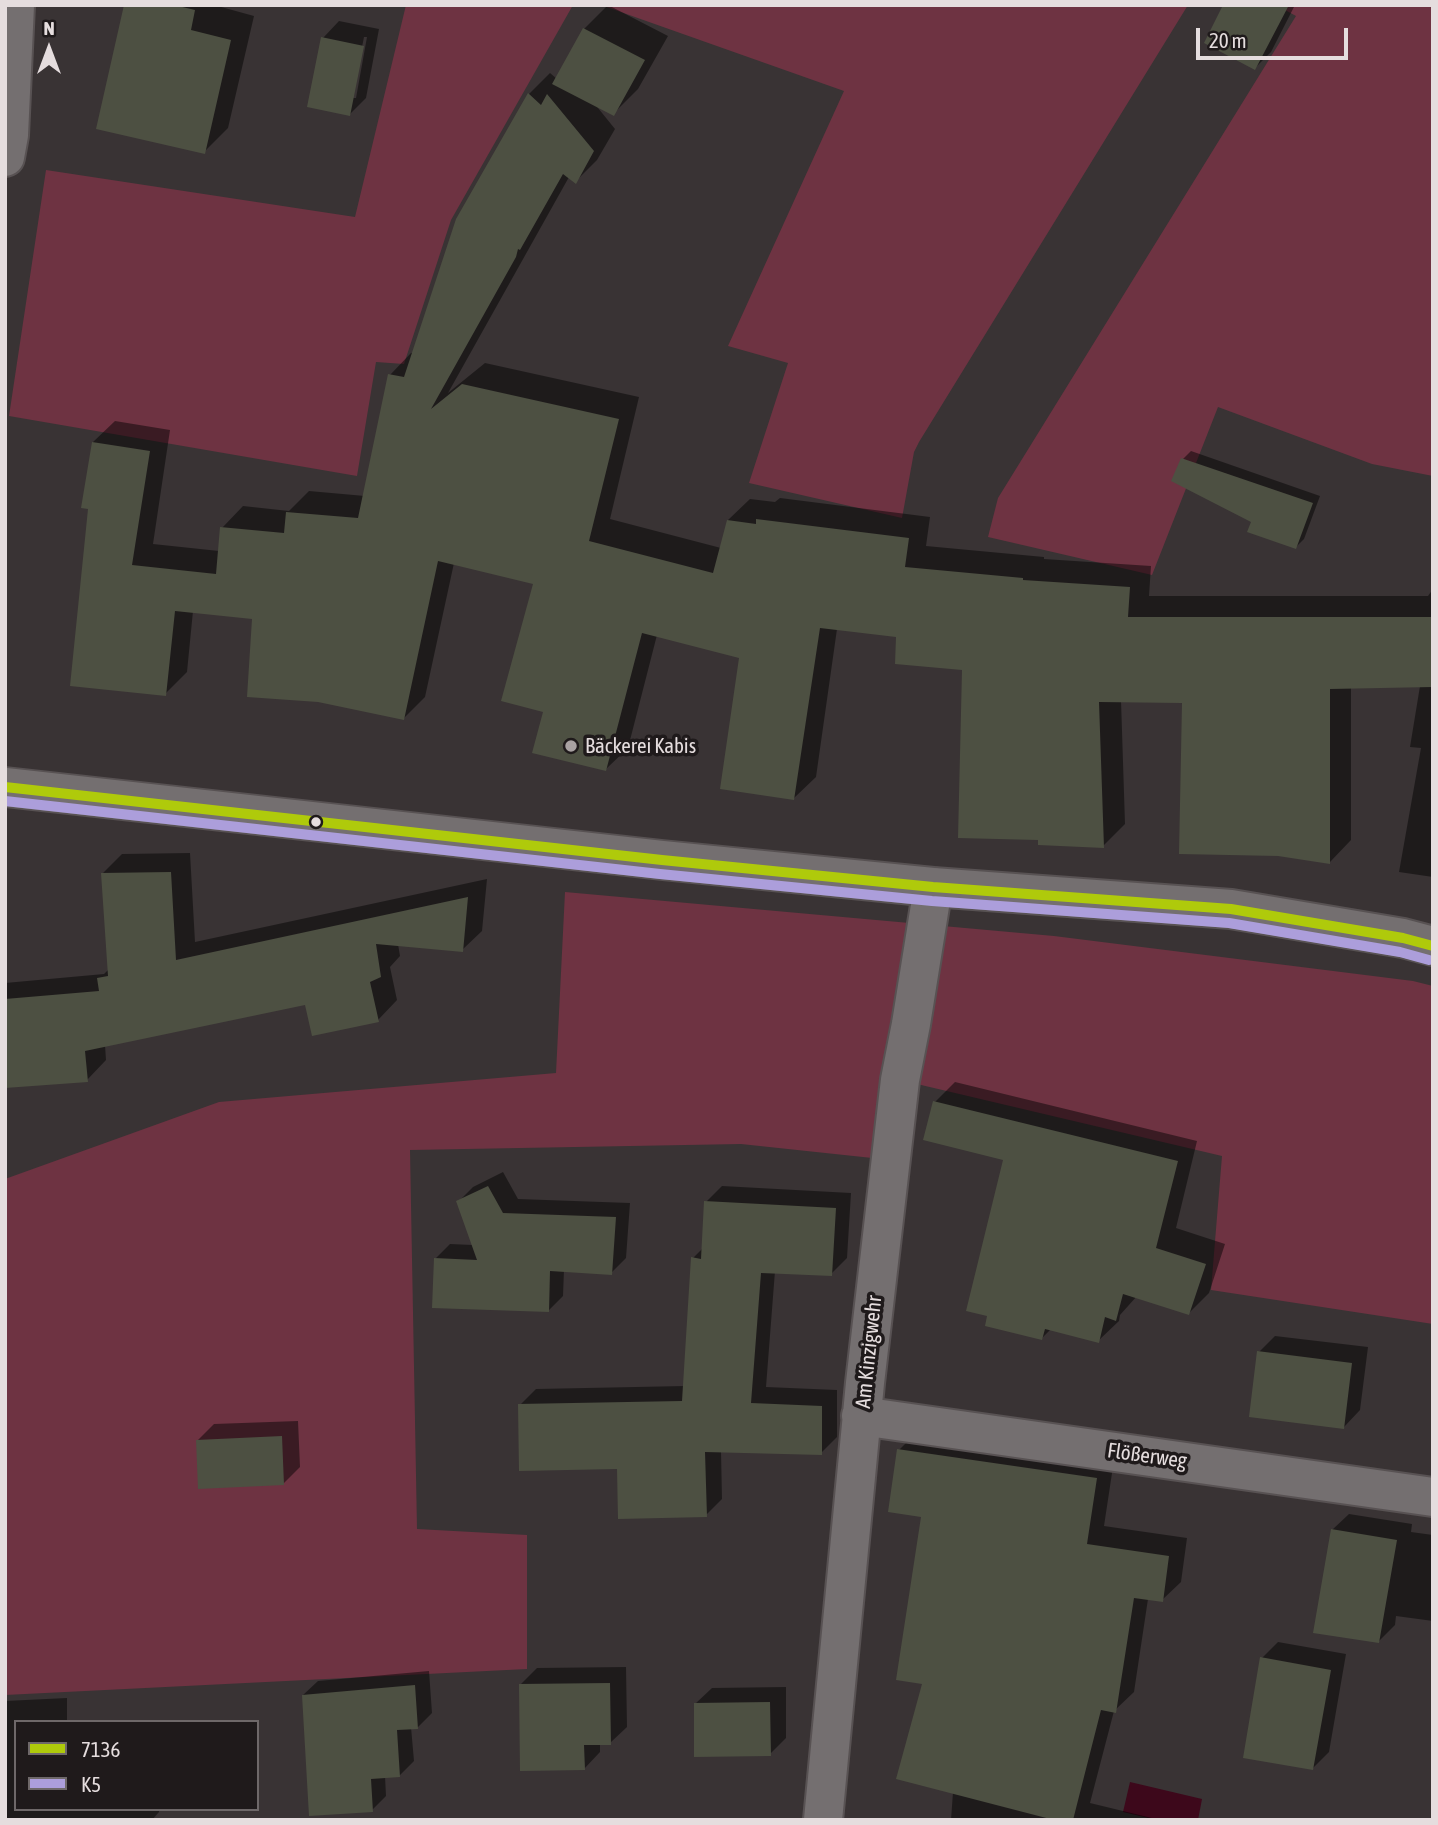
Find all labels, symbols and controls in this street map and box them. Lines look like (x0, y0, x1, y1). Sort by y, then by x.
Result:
north arrow (14, 14, 84, 84)
scale bar (1200, 14, 1352, 58)
text: N (43, 17, 55, 39)
text: 20 m (1209, 28, 1247, 52)
place label: Bäckerei Kabis (585, 733, 696, 759)
marker: Bäckerei Kabis (563, 738, 579, 754)
unlabelled marker (309, 815, 323, 829)
street label: Am Kinzigwehr (851, 1294, 887, 1410)
street label: Flößerweg (1106, 1438, 1188, 1474)
legend (14, 1720, 259, 1811)
text: 7136 (81, 1737, 120, 1761)
text: K5 (81, 1772, 101, 1796)

